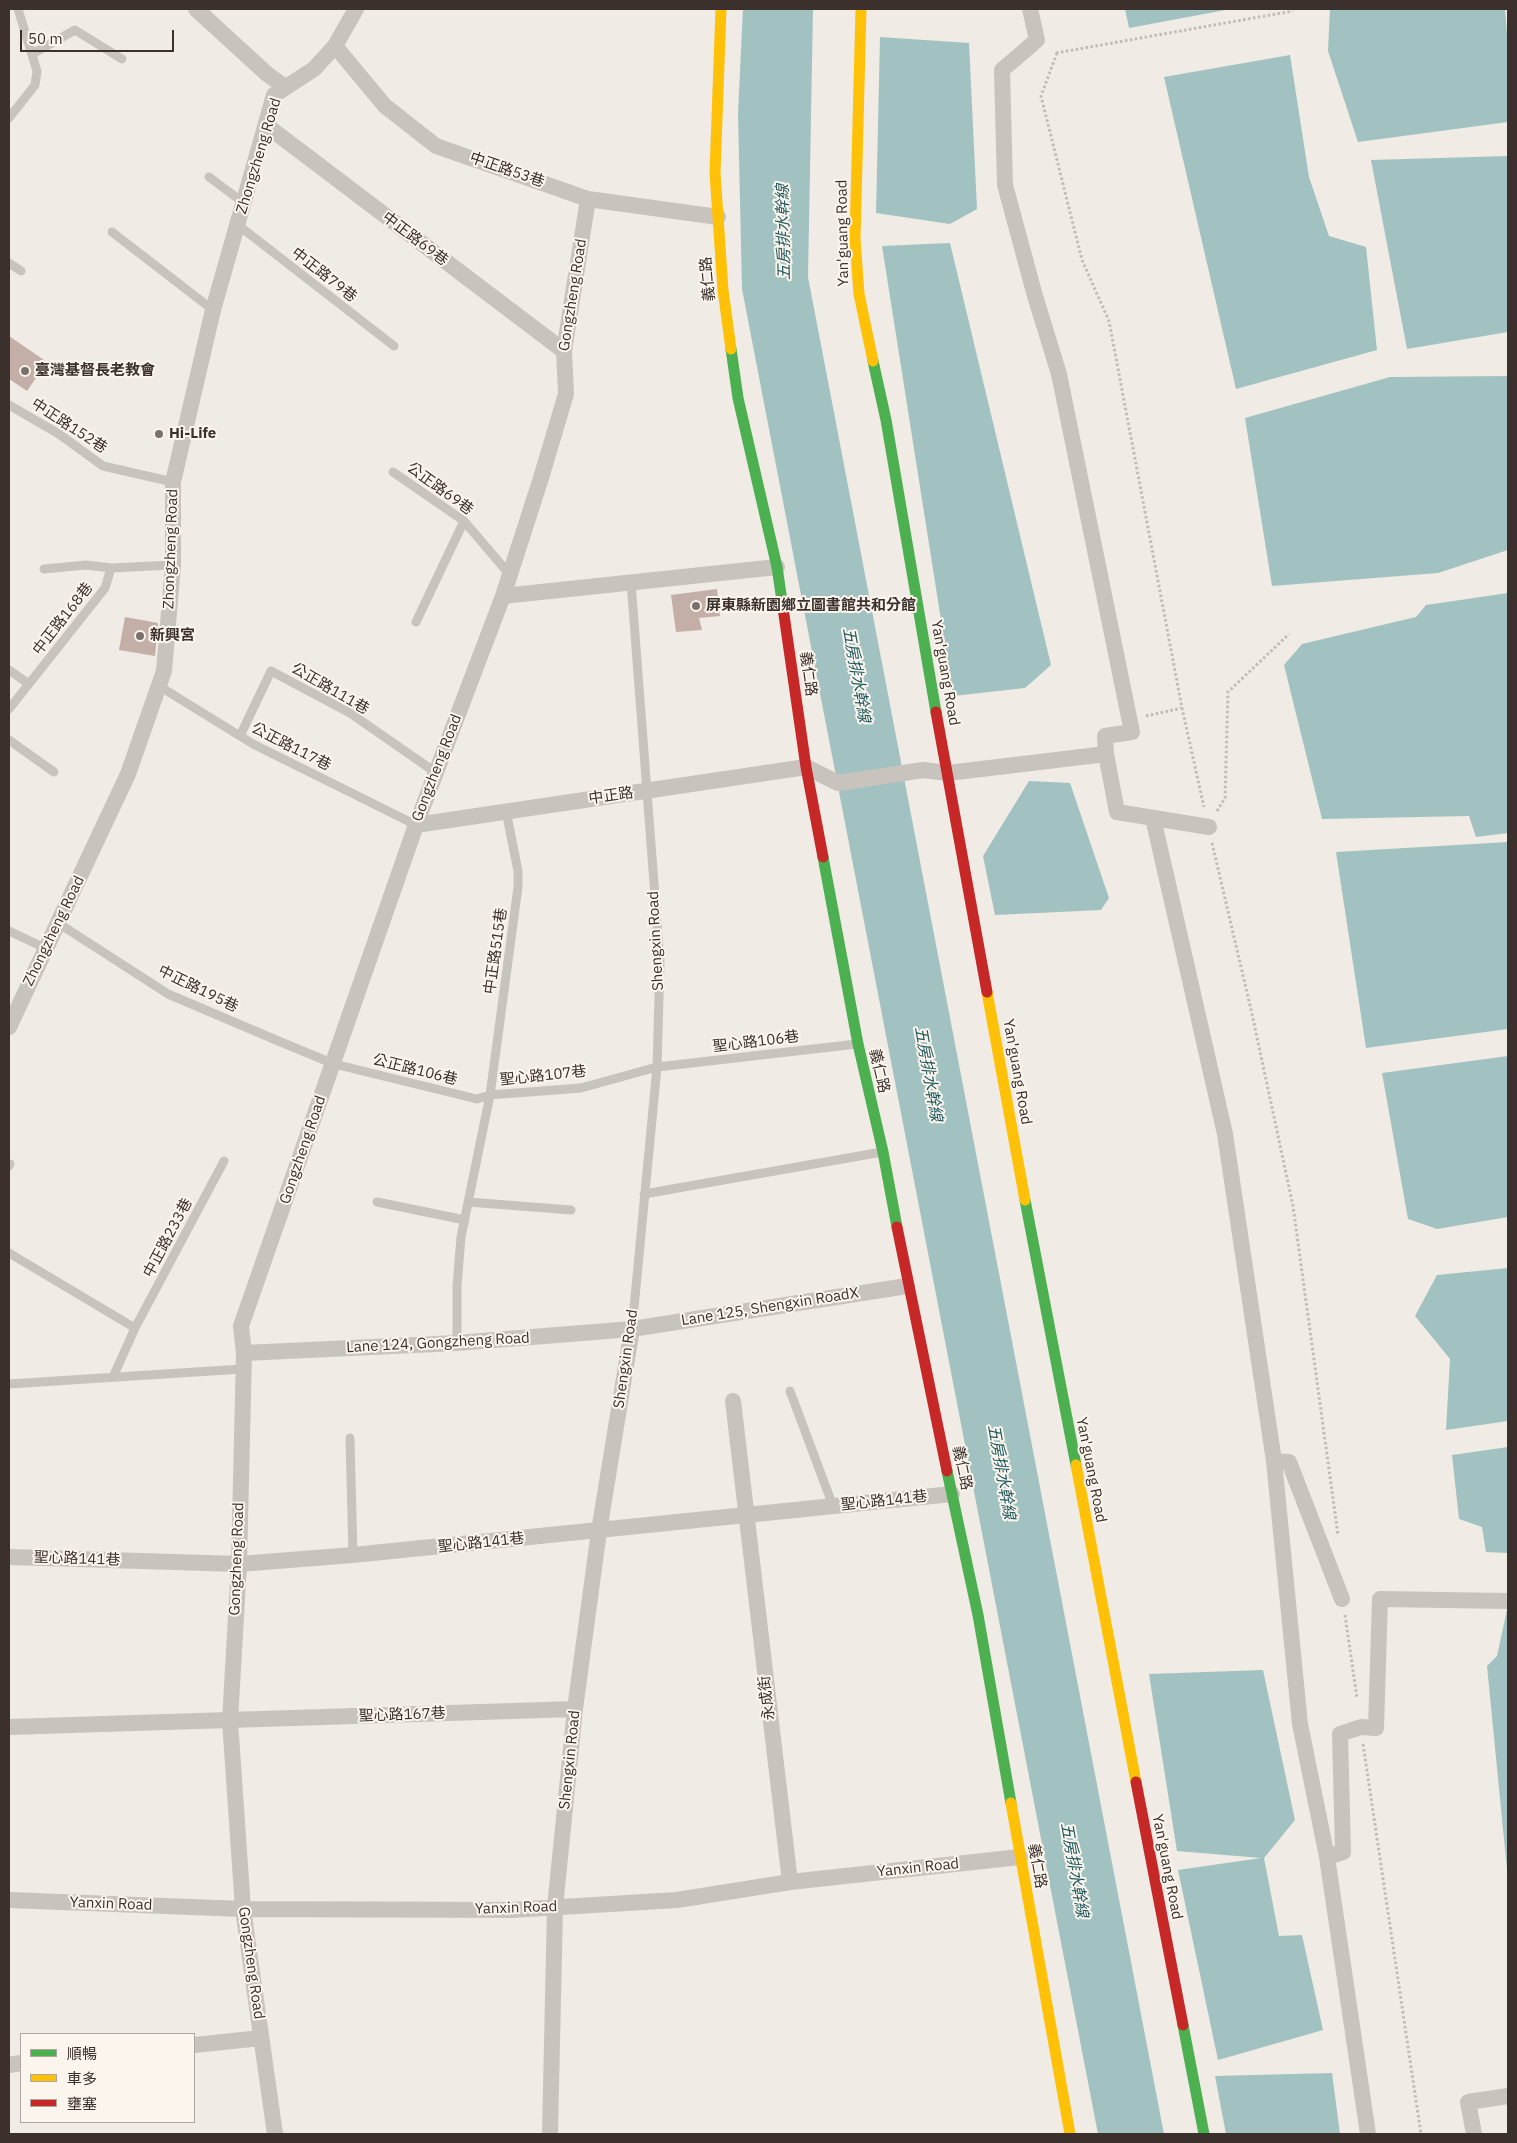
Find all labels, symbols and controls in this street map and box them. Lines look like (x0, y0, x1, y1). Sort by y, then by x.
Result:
scale bar (22, 20, 176, 52)
text: 50 m (28, 29, 63, 48)
street label: Zhongzheng Road (233, 96, 285, 216)
street label: 中正路53巷 (467, 149, 547, 191)
street label: Yan'guang Road (833, 179, 853, 287)
water label: 五房排水幹線 (774, 184, 794, 280)
street label: 中正路69巷 (378, 208, 452, 270)
street label: Gongzheng Road (555, 238, 591, 352)
street label: 中正路79巷 (288, 244, 360, 306)
street label: 義仁路 (697, 256, 719, 302)
place label: 臺灣基督長老教會 (35, 362, 155, 380)
marker: 臺灣基督長老教會 (19, 365, 31, 377)
street label: 中正路152巷 (28, 395, 110, 457)
place label: Hi-Life (169, 425, 216, 443)
marker: Hi-Life (153, 428, 165, 440)
street label: 公正路69巷 (403, 459, 477, 519)
street label: Zhongzheng Road (160, 489, 182, 609)
street label: 中正路168巷 (29, 579, 97, 659)
place label: 屏東縣新園鄉立圖書館共和分館 (706, 597, 916, 615)
marker: 屏東縣新園鄉立圖書館共和分館 (690, 600, 702, 612)
street label: Yan'guang Road (927, 619, 963, 727)
water label: 五房排水幹線 (838, 626, 874, 724)
place label: 新興宮 (150, 627, 195, 645)
marker: 新興宮 (134, 630, 146, 642)
street label: 義仁路 (796, 650, 820, 698)
street label: 公正路111巷 (288, 659, 372, 719)
street label: Gongzheng Road (408, 712, 466, 824)
street label: 公正路117巷 (248, 719, 334, 775)
street label: 中正路 (587, 784, 635, 808)
street label: Zhongzheng Road (20, 873, 88, 989)
street label: Shengxin Road (644, 891, 668, 991)
street label: 中正路515巷 (481, 907, 511, 995)
street label: 中正路195巷 (155, 962, 241, 1016)
street label: Yan'guang Road (999, 1018, 1035, 1126)
water label: 五房排水幹線 (910, 1025, 946, 1123)
street label: 聖心路106巷 (712, 1028, 800, 1056)
street label: 義仁路 (865, 1047, 893, 1095)
street label: 公正路106巷 (371, 1051, 459, 1089)
street label: 聖心路107巷 (499, 1063, 587, 1089)
street label: Gongzheng Road (276, 1093, 330, 1207)
street label: 中正路233巷 (140, 1195, 196, 1281)
street label: Lane 125, Shengxin RoadX (680, 1284, 860, 1330)
street label: Shengxin Road (610, 1308, 642, 1410)
street label: Lane 124, Gongzheng Road (346, 1329, 530, 1357)
street label: Yan'guang Road (1072, 1416, 1110, 1524)
water label: 五房排水幹線 (983, 1423, 1019, 1521)
street label: 義仁路 (949, 1444, 975, 1492)
street label: 聖心路141巷 (840, 1488, 928, 1514)
street label: Gongzheng Road (226, 1502, 248, 1616)
street label: 聖心路141巷 (437, 1530, 525, 1556)
street label: 聖心路141巷 (33, 1548, 121, 1570)
street label: 永成街 (755, 1675, 779, 1721)
street label: 聖心路167巷 (358, 1704, 446, 1726)
street label: Shengxin Road (556, 1709, 584, 1811)
street label: Yan'guang Road (1148, 1813, 1186, 1921)
water label: 五房排水幹線 (1056, 1821, 1092, 1919)
street label: 義仁路 (1024, 1842, 1050, 1890)
street label: Yanxin Road (876, 1855, 960, 1881)
street label: Yanxin Road (69, 1894, 153, 1914)
street label: Yanxin Road (474, 1898, 558, 1918)
street label: Gongzheng Road (234, 1906, 268, 2020)
legend (20, 2033, 195, 2123)
text: 順暢 (67, 2044, 97, 2063)
text: 車多 (67, 2069, 97, 2088)
text: 壅塞 (67, 2094, 97, 2113)

